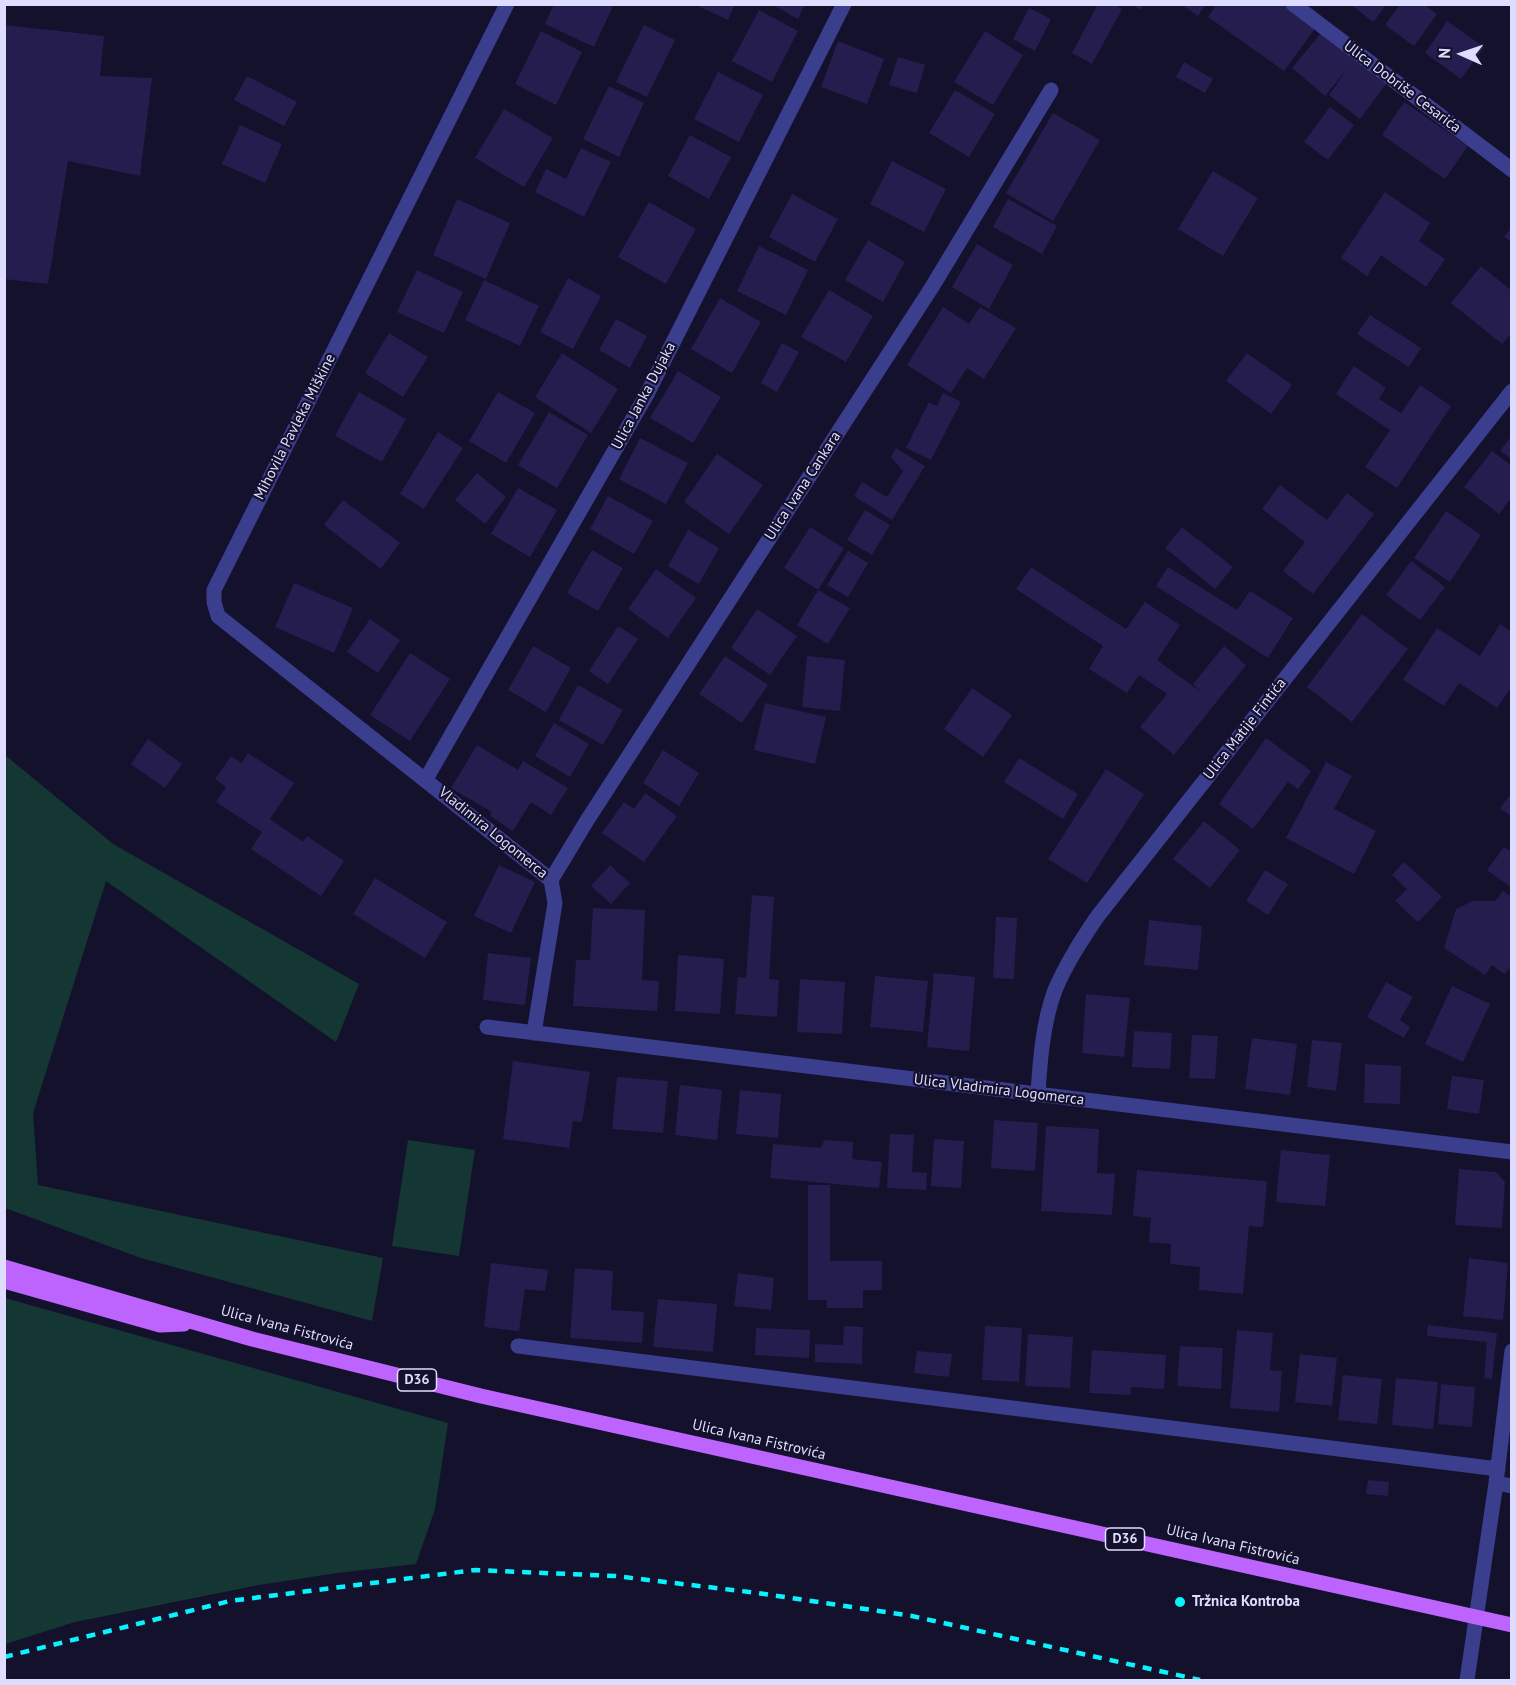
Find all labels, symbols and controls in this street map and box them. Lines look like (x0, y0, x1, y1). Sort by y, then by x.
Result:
north arrow (1432, 24, 1492, 84)
street label: Ulica Dobriše Cesarića (1340, 37, 1464, 137)
text: N (1434, 47, 1454, 59)
street label: Ulica Janka Dujaka (608, 339, 680, 453)
street label: Mihovila Pavleka Miškine (250, 351, 340, 503)
street label: Ulica Ivana Cankara (761, 428, 845, 544)
street label: Ulica Matije Fintića (1200, 675, 1290, 783)
street label: Vladimira Logomerca (435, 783, 551, 883)
street label: Ulica Vladimira Logomerca (913, 1071, 1085, 1109)
street label: Ulica Ivana Fistrovića (219, 1302, 355, 1354)
road number: D36 (398, 1369, 436, 1391)
street label: Ulica Ivana Fistrovića (690, 1416, 828, 1464)
street label: Ulica Ivana Fistrovića (1164, 1521, 1302, 1569)
road number: D36 (1106, 1528, 1144, 1550)
place label: Tržnica Kontroba (1192, 1593, 1300, 1611)
marker: Tržnica Kontroba (1173, 1595, 1187, 1609)

